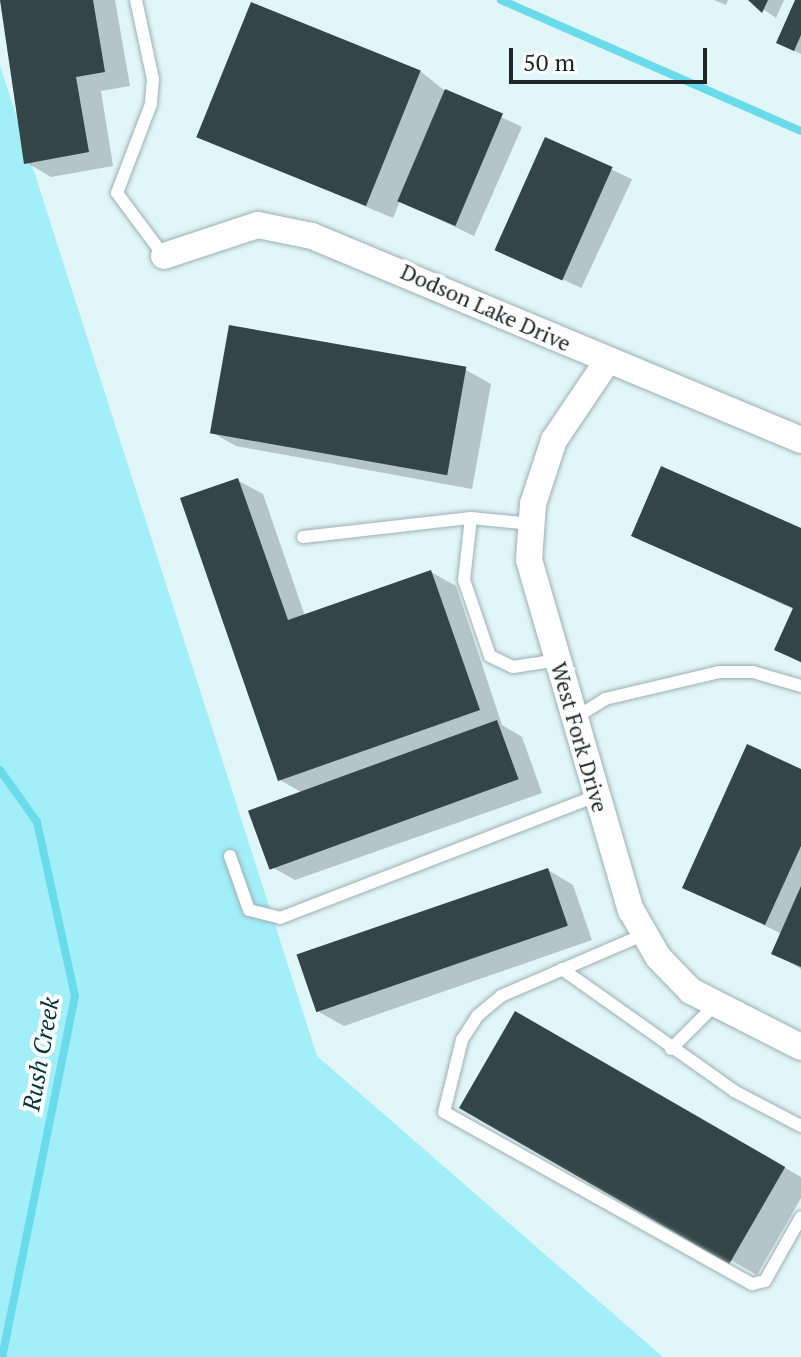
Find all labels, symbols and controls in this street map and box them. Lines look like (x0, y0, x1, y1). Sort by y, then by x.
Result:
scale bar (513, 32, 711, 82)
text: 50 m (523, 46, 575, 78)
street label: Dodson Lake Drive (397, 258, 575, 356)
street label: West Fork Drive (546, 659, 614, 815)
water label: Rush Creek (17, 995, 65, 1113)

